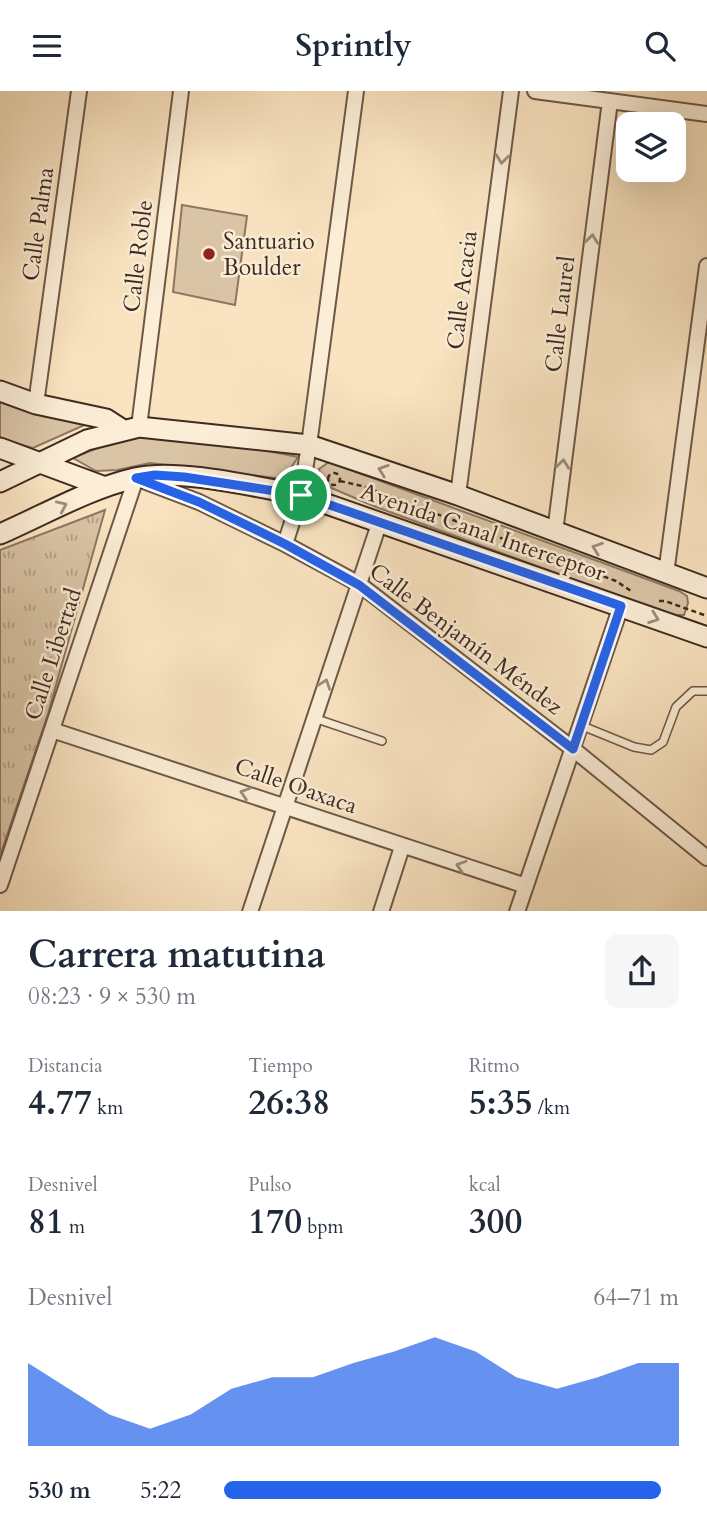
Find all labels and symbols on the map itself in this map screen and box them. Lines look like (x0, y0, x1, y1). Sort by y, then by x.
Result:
one-way arrow (495, 153, 510, 165)
street label: Calle Palma (15, 165, 61, 283)
street label: Calle Roble (116, 198, 160, 314)
place label: Santuario Boulder (223, 226, 315, 283)
street label: Calle Acacia (439, 229, 485, 351)
one-way arrow (585, 233, 600, 245)
marker: Santuario Boulder (201, 246, 217, 262)
street label: Calle Laurel (537, 254, 583, 374)
one-way arrow (556, 459, 571, 470)
one-way arrow (378, 464, 390, 478)
pin (271, 465, 331, 525)
street label: Avenida Canal Interceptor (356, 475, 610, 589)
one-way arrow (55, 500, 67, 514)
one-way arrow (591, 542, 604, 556)
street label: Calle Benjamín Méndez (363, 556, 569, 722)
street label: Calle Libertad (17, 583, 89, 724)
one-way arrow (647, 610, 659, 624)
one-way arrow (317, 678, 331, 690)
street label: Calle Oaxaca (231, 751, 361, 821)
one-way arrow (239, 787, 252, 801)
one-way arrow (455, 859, 467, 874)

